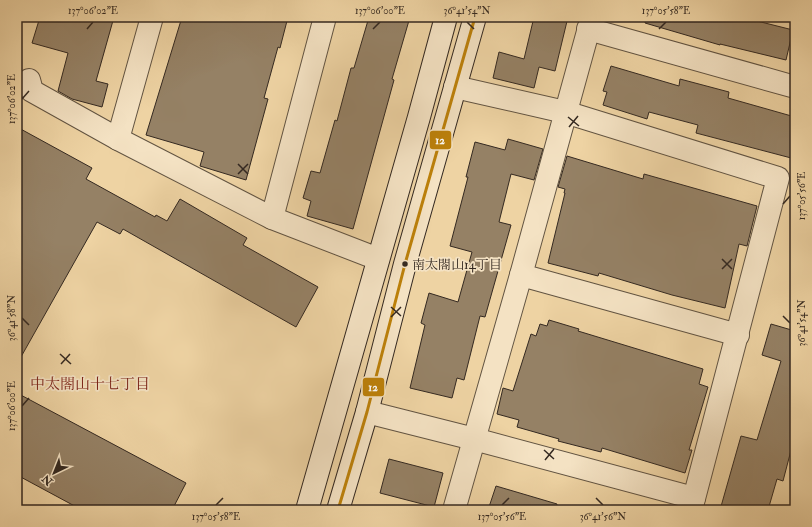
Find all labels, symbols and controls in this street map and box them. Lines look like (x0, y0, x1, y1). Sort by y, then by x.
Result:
text: 137°06'02"E (68, 5, 118, 17)
text: 137°06'00"E (355, 5, 405, 17)
text: 36°41'54"N (444, 5, 490, 17)
text: 137°05'58"E (642, 5, 690, 17)
text: 137°06'02"E (6, 74, 18, 124)
line badge: 12 (429, 130, 452, 150)
text: 12 (435, 134, 445, 147)
text: 137°05'56"E (796, 172, 808, 220)
place label: 南太閤山14丁目 (412, 257, 502, 273)
marker: 南太閤山14丁目 (400, 259, 410, 269)
text: 36°41'58"N (6, 295, 18, 341)
text: 36°41'54"N (796, 300, 808, 346)
district label: 中太閤山十七丁目 (30, 375, 150, 394)
line badge: 12 (362, 377, 385, 397)
text: 137°06'00"E (6, 381, 18, 431)
text: 12 (368, 381, 378, 394)
north arrow (34, 453, 74, 493)
text: N (39, 471, 56, 489)
text: 137°05'58"E (192, 511, 240, 523)
text: 137°05'56"E (478, 511, 526, 523)
text: 36°41'56"N (580, 511, 626, 523)

